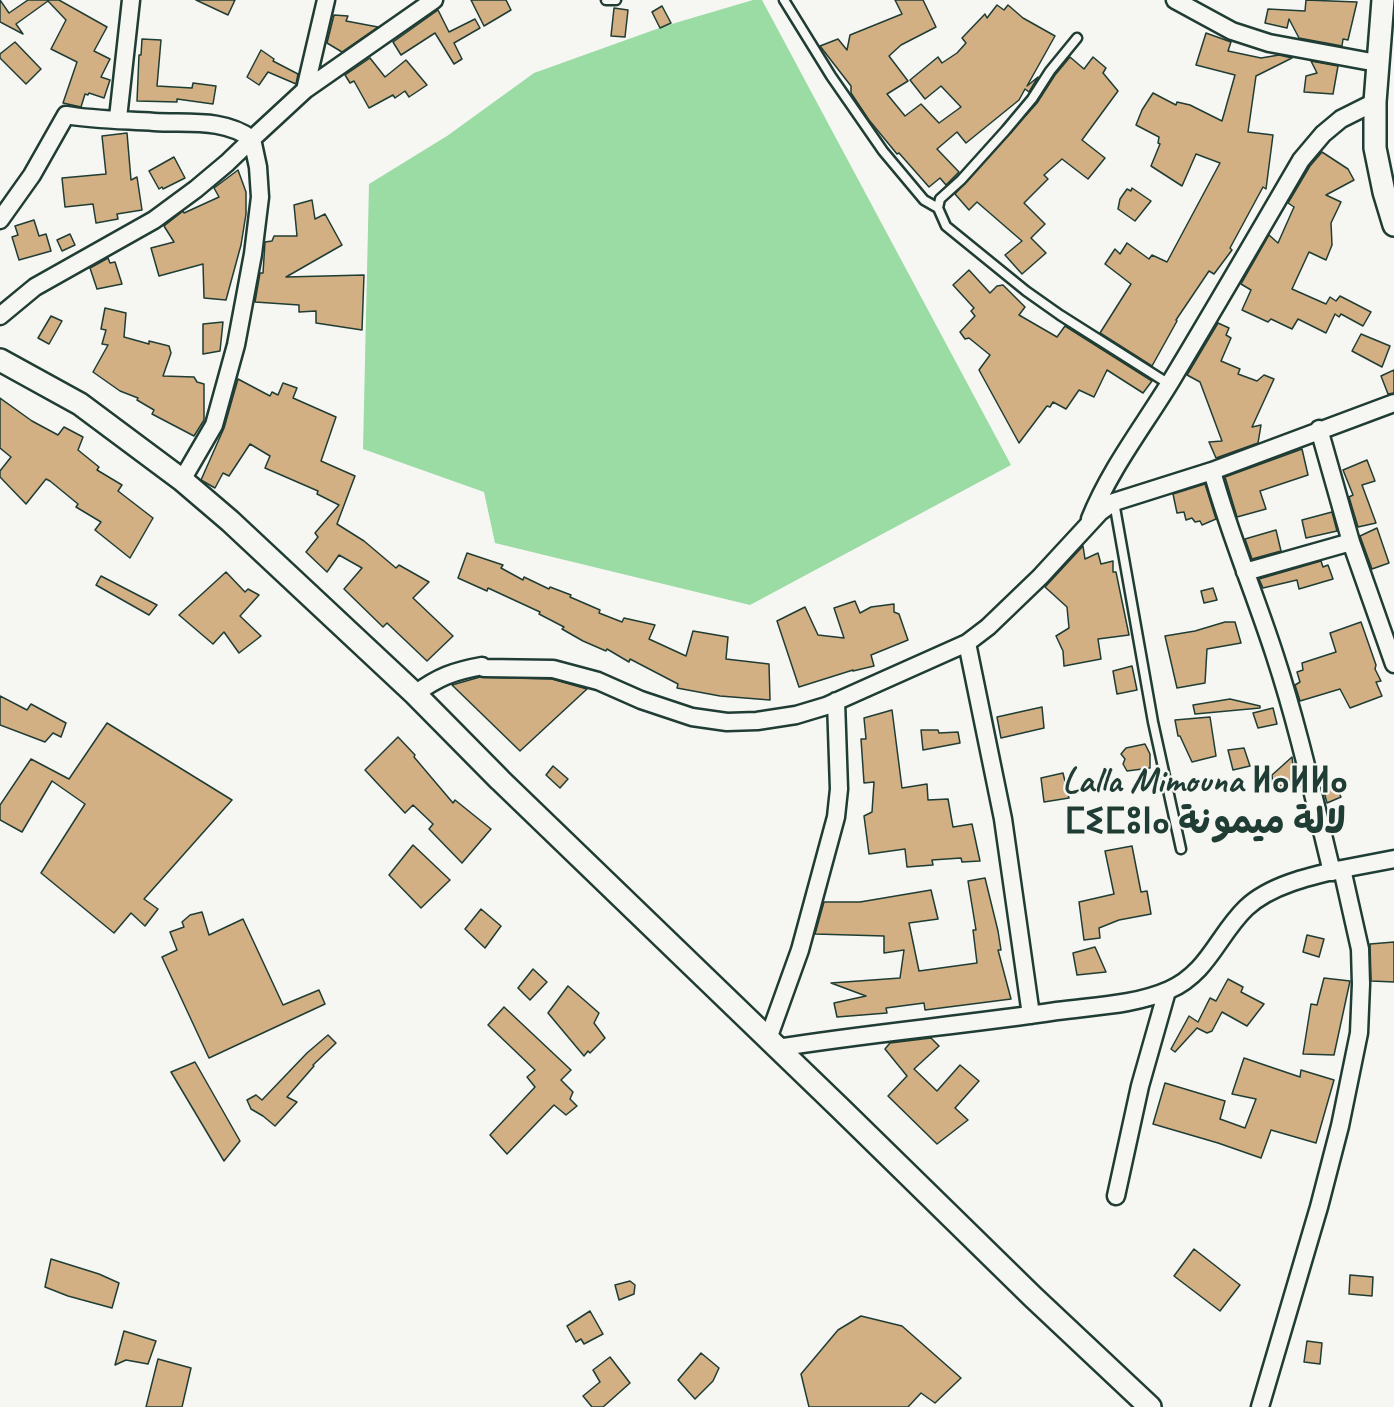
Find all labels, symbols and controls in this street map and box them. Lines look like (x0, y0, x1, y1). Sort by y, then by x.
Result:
district label: Lalla Mimouna ⵍⴰⵍⵍⴰ ⵎⵉⵎⵓⵏⴰ لالة ميمونة (1062, 761, 1348, 846)

